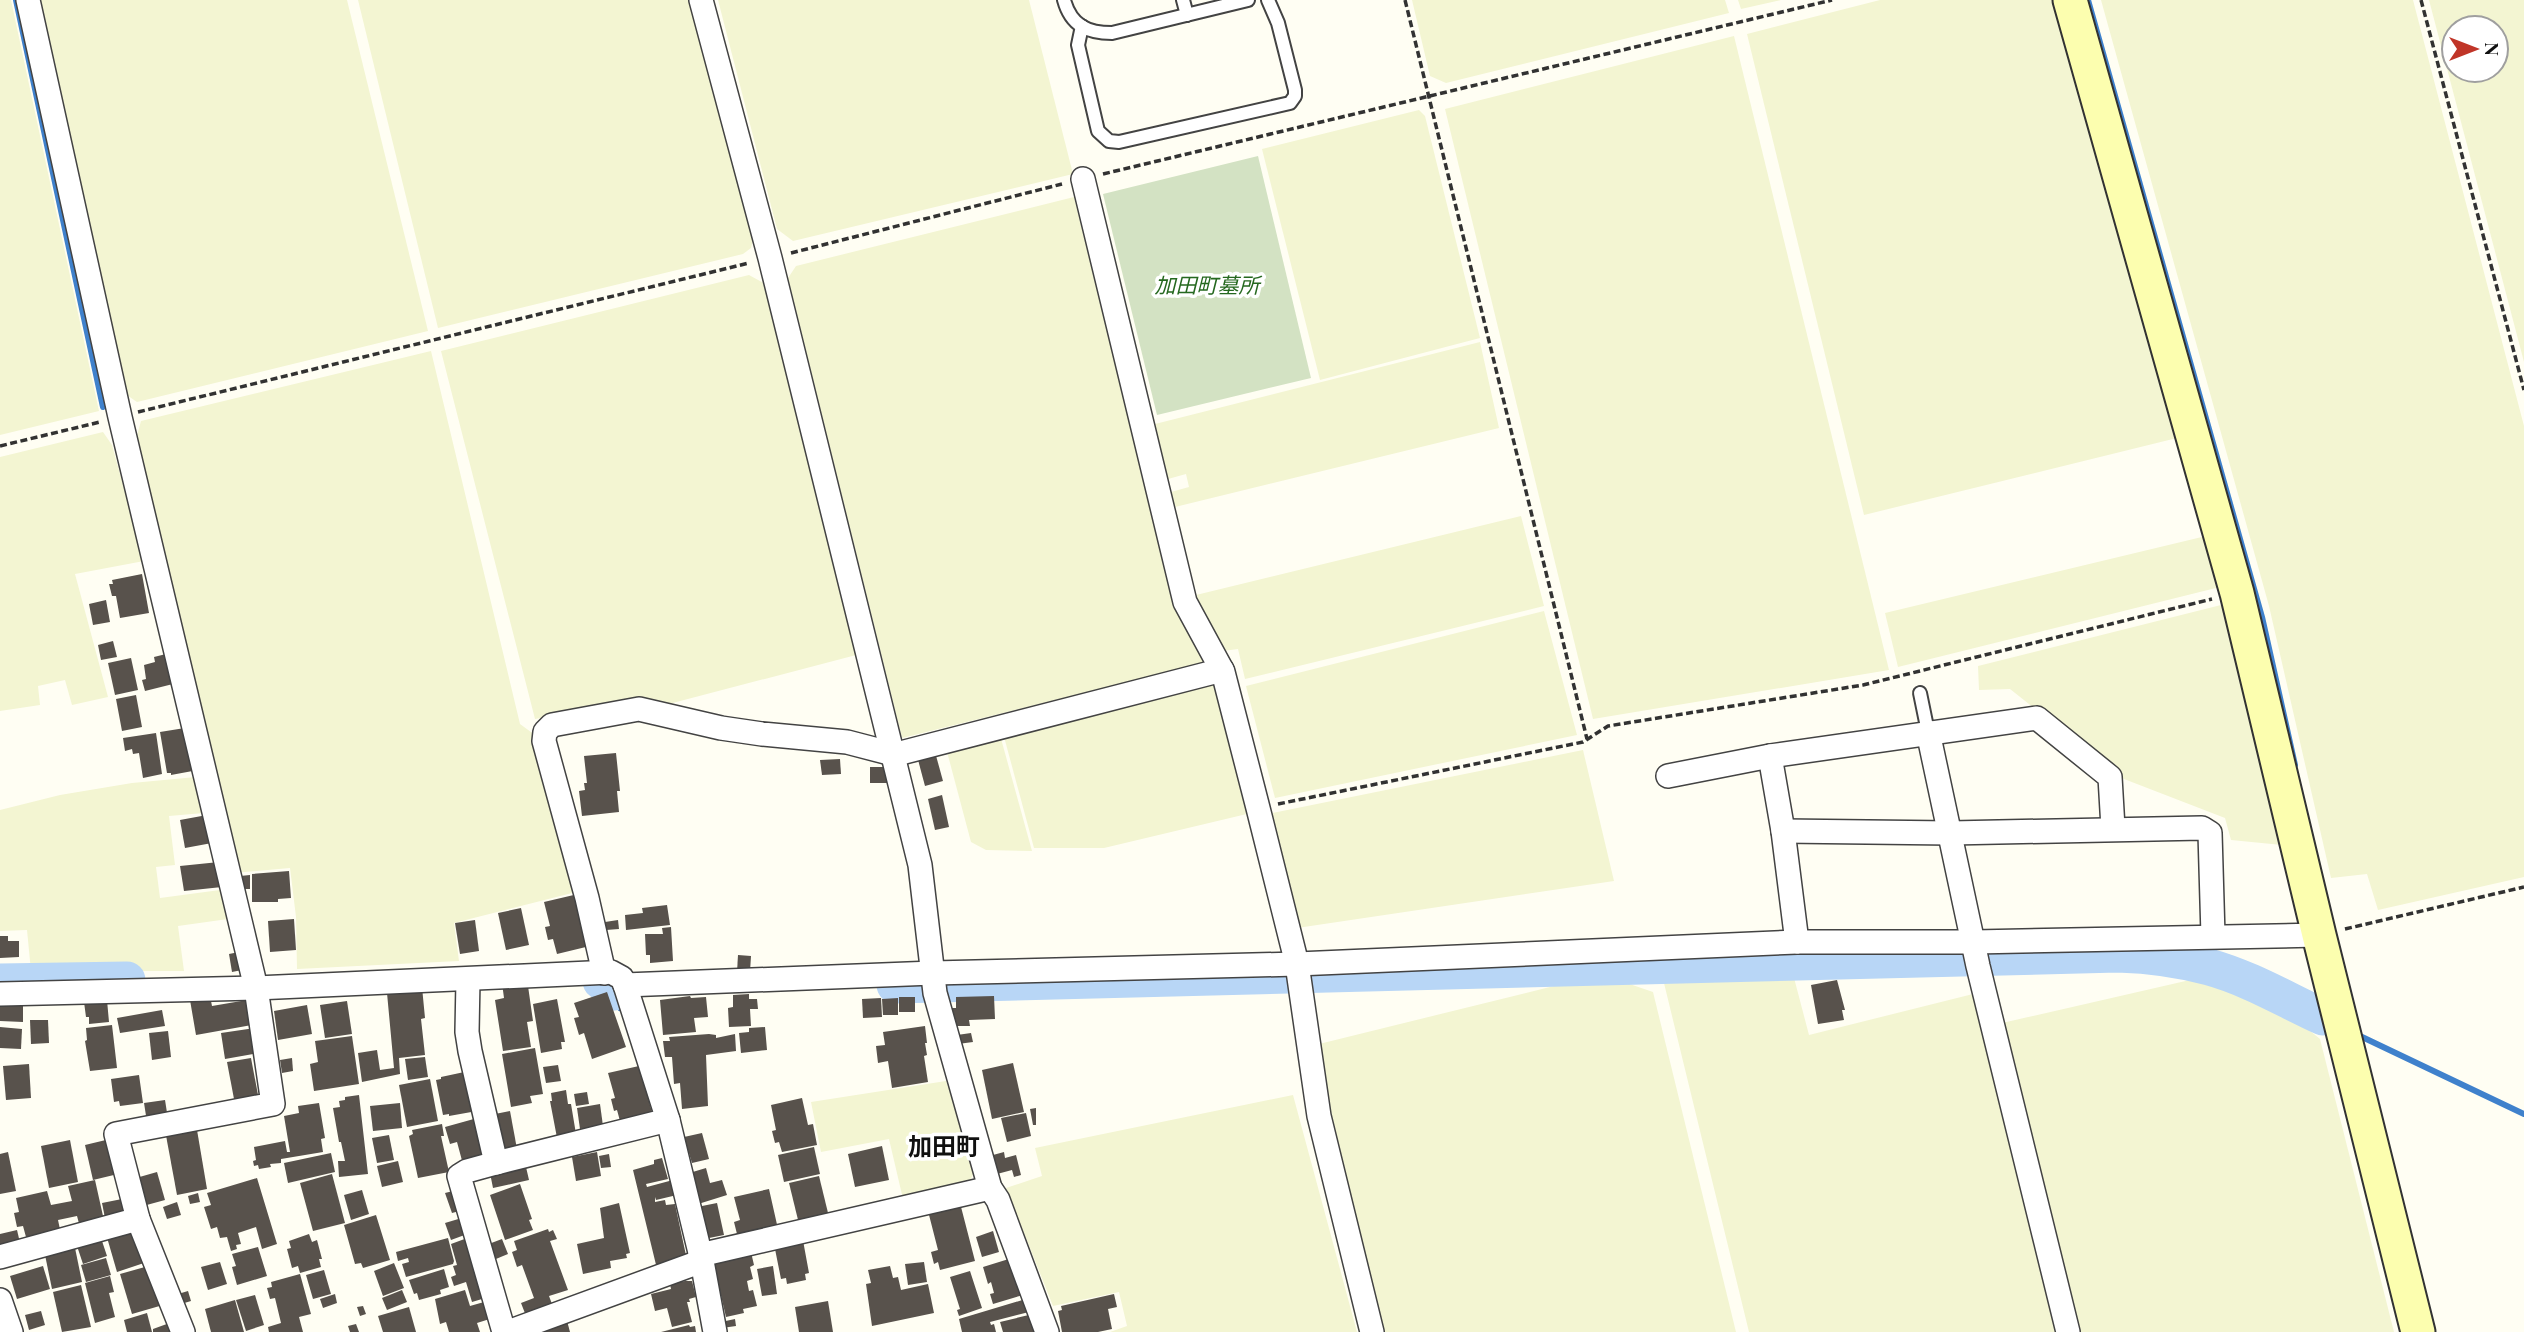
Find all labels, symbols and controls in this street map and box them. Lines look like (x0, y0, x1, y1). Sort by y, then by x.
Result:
north arrow (2440, 14, 2510, 84)
text: N (2480, 42, 2506, 56)
park label: 加田町墓所 (1155, 270, 1262, 298)
district label: 加田町 (908, 1129, 980, 1161)

